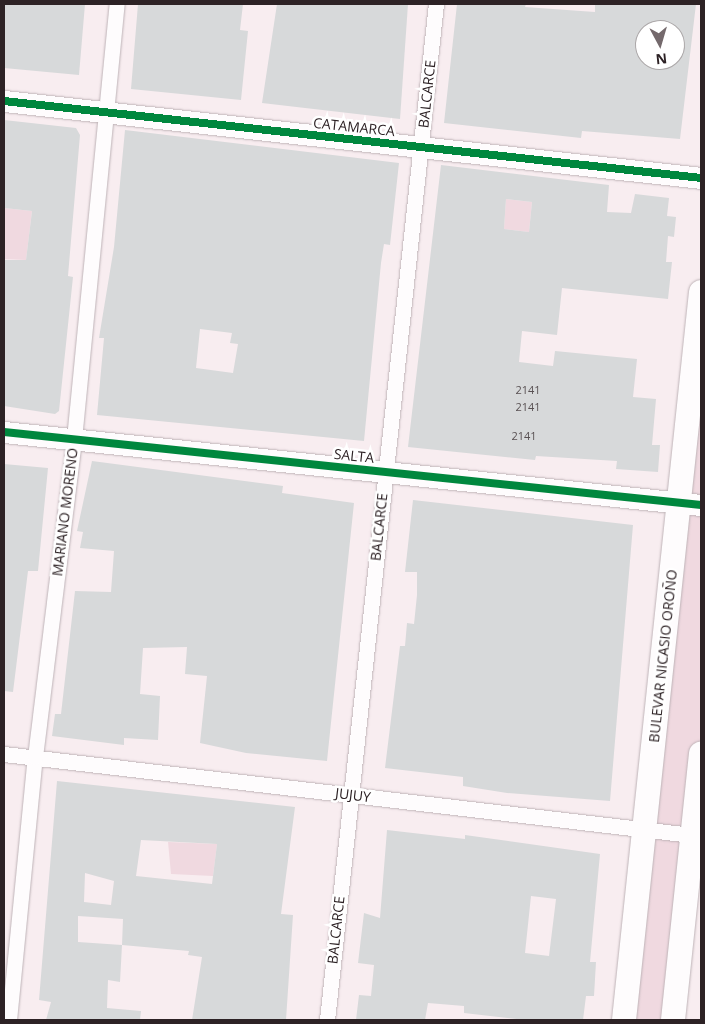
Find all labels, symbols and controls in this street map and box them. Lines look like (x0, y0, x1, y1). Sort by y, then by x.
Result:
north arrow (635, 20, 685, 70)
text: N (655, 49, 668, 69)
street label: BALCARCE (415, 59, 439, 129)
street label: CATAMARCA (312, 114, 396, 140)
house number: 2141 (515, 383, 541, 397)
house number: 2141 (515, 400, 541, 414)
house number: 2141 (511, 429, 537, 443)
street label: SALTA (333, 446, 375, 466)
street label: MARIANO MORENO (49, 447, 81, 577)
street label: BALCARCE (367, 492, 391, 562)
street label: BULEVAR NICASIO OROÑO (646, 569, 680, 743)
street label: JUJUY (334, 784, 372, 806)
street label: BALCARCE (324, 895, 348, 965)

